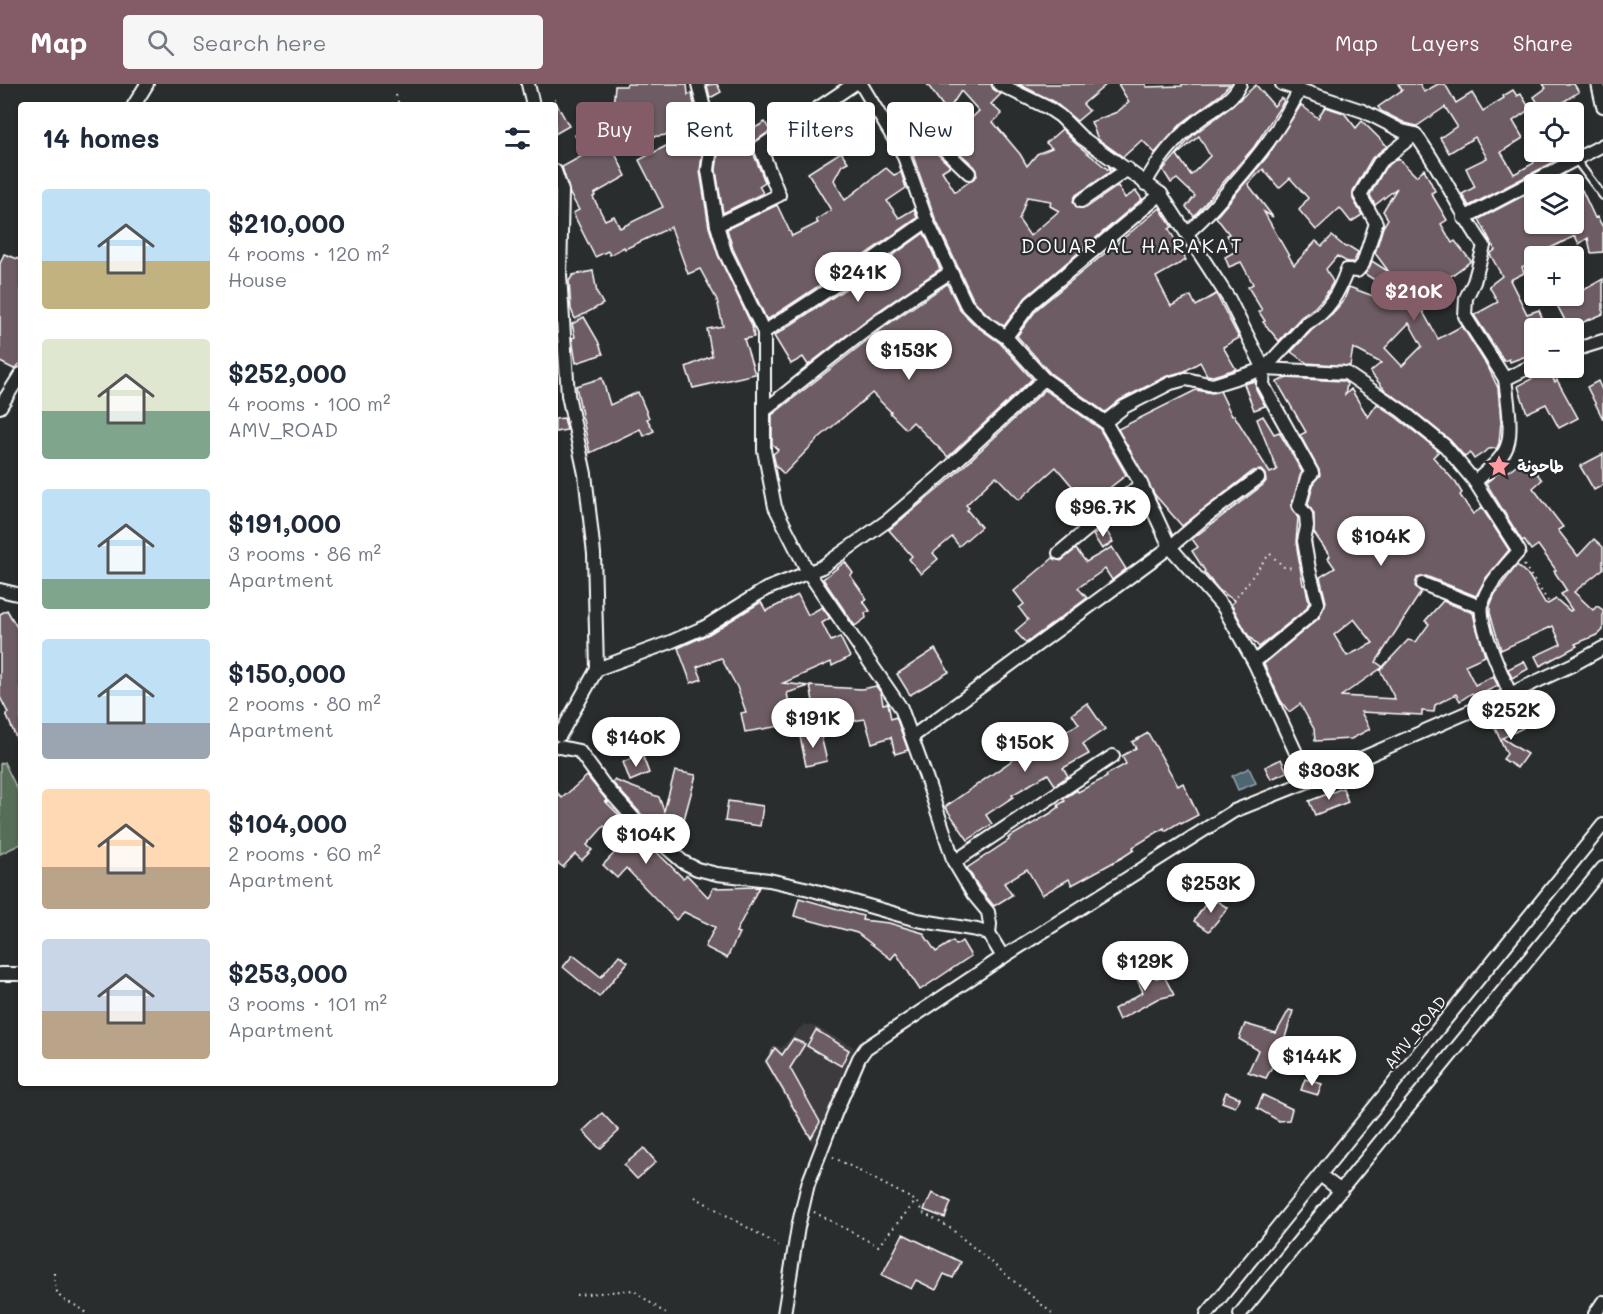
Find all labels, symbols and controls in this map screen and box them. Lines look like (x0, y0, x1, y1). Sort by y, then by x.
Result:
search box (123, 15, 543, 69)
text: Map (30, 24, 87, 60)
icon: search (144, 26, 177, 59)
text: Search here (192, 28, 326, 57)
text: Map (1335, 29, 1378, 56)
text: Layers (1411, 29, 1480, 56)
text: Share (1513, 29, 1573, 56)
chip: Buy (576, 102, 654, 156)
chip: Rent (666, 102, 755, 156)
chip: Filters (767, 102, 875, 156)
chip: New (887, 102, 974, 156)
map controls (1524, 102, 1584, 378)
button: locate (1524, 102, 1584, 162)
text: 14 homes (42, 121, 160, 155)
icon: filters (501, 122, 534, 155)
button: layers (1524, 174, 1584, 234)
text: $210,000 (228, 206, 345, 240)
icon: home (90, 213, 162, 285)
district label: DOUAR AL HARAKAT (1021, 232, 1243, 258)
text: 4 rooms · 120 m² (228, 240, 389, 266)
button: + (1524, 246, 1584, 306)
pin: $241K (816, 252, 900, 303)
text: $241K (829, 258, 887, 284)
text: House (228, 266, 287, 292)
pin: $210K (1372, 271, 1456, 322)
text: $210K (1385, 277, 1443, 303)
button: − (1524, 318, 1584, 378)
pin: $153K (867, 330, 951, 381)
text: $153K (880, 336, 938, 362)
text: $252,000 (228, 356, 346, 390)
icon: home (90, 363, 162, 435)
text: 4 rooms · 100 m² (228, 390, 391, 416)
text: AMV_ROAD (228, 416, 338, 442)
place icon: طاحونة (1486, 453, 1512, 479)
place label: طاحونة (1517, 455, 1564, 477)
pin: $96.7K (1054, 487, 1152, 538)
text: $96.7K (1070, 493, 1136, 519)
text: $191,000 (228, 506, 341, 540)
icon: home (90, 513, 162, 585)
pin: $104K (1339, 516, 1423, 567)
text: $104K (1351, 522, 1411, 548)
text: 3 rooms · 86 m² (228, 540, 381, 566)
text: Apartment (228, 566, 334, 592)
text: $150,000 (228, 656, 346, 690)
icon: home (90, 663, 162, 735)
text: 2 rooms · 80 m² (228, 690, 381, 716)
pin: $252K (1469, 690, 1553, 741)
text: $252K (1481, 696, 1541, 722)
pin: $191K (771, 698, 855, 749)
text: $191K (785, 704, 841, 730)
text: Apartment (228, 716, 334, 742)
pin: $140K (594, 717, 678, 768)
pin: $150K (983, 722, 1067, 773)
text: $140K (606, 723, 666, 749)
text: $150K (996, 728, 1054, 754)
pin: $303K (1287, 750, 1371, 801)
text: $303K (1298, 756, 1360, 782)
text: $104,000 (228, 806, 347, 840)
icon: home (90, 813, 162, 885)
pin: $104K (604, 814, 688, 865)
text: $104K (616, 820, 676, 846)
text: 2 rooms · 60 m² (228, 840, 381, 866)
pin: $253K (1169, 863, 1253, 914)
text: Apartment (228, 866, 334, 892)
text: $253K (1181, 869, 1241, 895)
pin: $129K (1103, 941, 1187, 992)
text: $129K (1116, 947, 1174, 973)
text: $253,000 (228, 956, 348, 990)
icon: home (90, 963, 162, 1035)
text: 3 rooms · 101 m² (228, 990, 387, 1016)
street label: AMV_ROAD (1379, 991, 1450, 1072)
text: Apartment (228, 1016, 334, 1042)
pin: $144K (1270, 1036, 1354, 1087)
text: $144K (1282, 1042, 1342, 1068)

